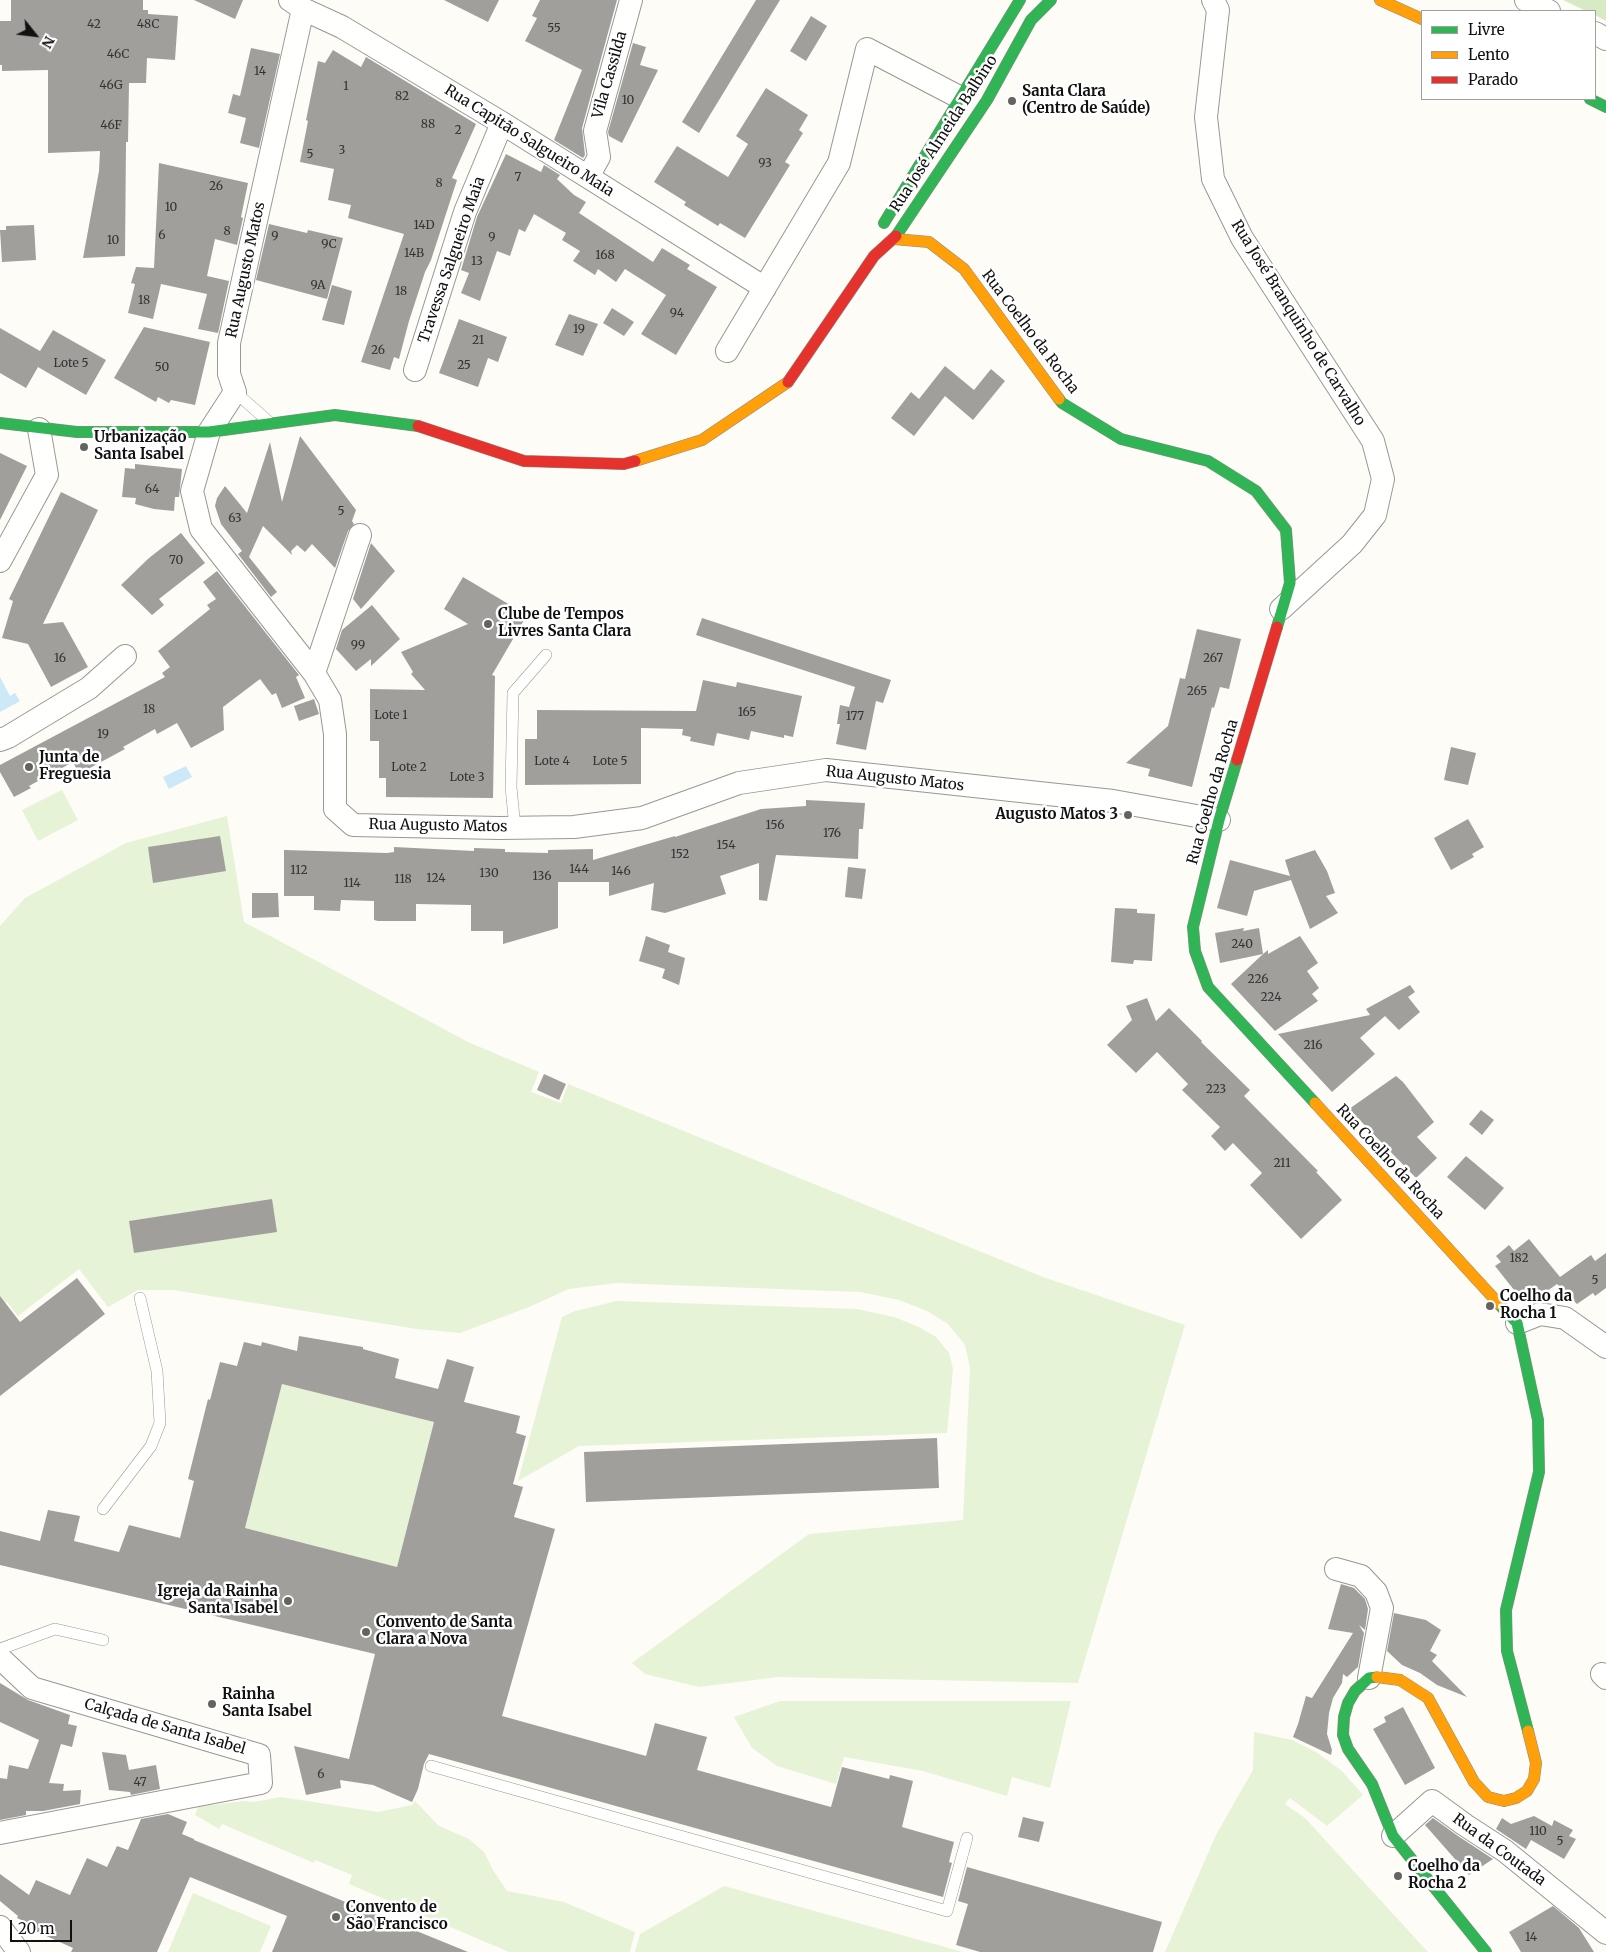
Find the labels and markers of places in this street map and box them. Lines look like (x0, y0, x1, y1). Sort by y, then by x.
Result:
place label: Santa Clara (Centro de Saúde) (1022, 83, 1150, 118)
marker: Santa Clara (Centro de Saúde) (1006, 95, 1018, 107)
place label: Urbanização Santa Isabel (94, 429, 186, 464)
marker: Urbanização Santa Isabel (78, 441, 90, 453)
place label: Clube de Tempos Livres Santa Clara (498, 606, 631, 641)
marker: Clube de Tempos Livres Santa Clara (482, 618, 494, 630)
place label: Junta de Freguesia (39, 749, 111, 784)
marker: Junta de Freguesia (23, 761, 35, 773)
place label: Augusto Matos 3 (995, 806, 1118, 824)
marker: Augusto Matos 3 (1122, 809, 1134, 821)
place label: Coelho da Rocha 1 (1500, 1288, 1572, 1323)
marker: Coelho da Rocha 1 (1484, 1300, 1496, 1312)
place label: Igreja da Rainha Santa Isabel (157, 1583, 278, 1618)
marker: Igreja da Rainha Santa Isabel (282, 1595, 294, 1607)
place label: Convento de Santa Clara a Nova (376, 1614, 513, 1649)
marker: Convento de Santa Clara a Nova (360, 1626, 372, 1638)
place label: Rainha Santa Isabel (222, 1686, 312, 1721)
marker: Rainha Santa Isabel (206, 1698, 218, 1710)
place label: Coelho da Rocha 2 (1408, 1858, 1480, 1893)
marker: Coelho da Rocha 2 (1392, 1870, 1404, 1882)
place label: Convento de São Francisco (346, 1899, 448, 1934)
marker: Convento de São Francisco (330, 1911, 342, 1923)

